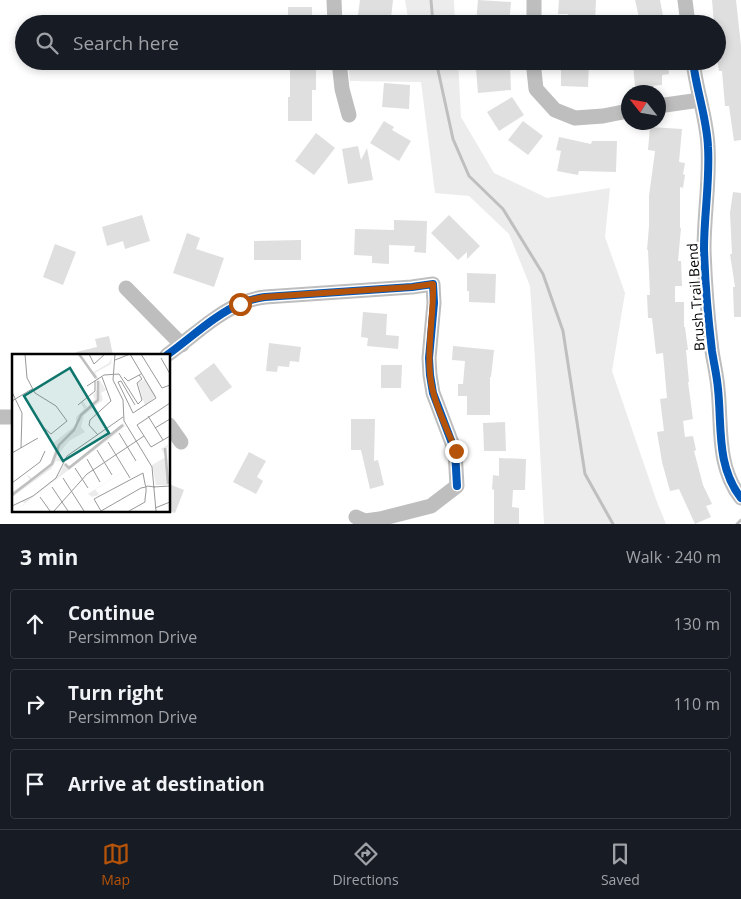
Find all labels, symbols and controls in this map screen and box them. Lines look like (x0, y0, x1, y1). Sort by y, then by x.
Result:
search box (15, 15, 726, 70)
icon: search (33, 29, 61, 57)
text: Search here (73, 30, 179, 56)
north arrow (621, 85, 666, 130)
street label: Brush Trail Bend (682, 242, 709, 352)
route start (229, 293, 252, 316)
inset map (12, 354, 170, 512)
route end (445, 440, 468, 463)
text: 3 min (20, 543, 78, 571)
text: Walk · 240 m (626, 546, 721, 568)
text: Continue (68, 600, 155, 626)
icon: ahead (21, 610, 49, 638)
text: 130 m (674, 613, 720, 635)
text: Persimmon Drive (68, 626, 197, 648)
text: Turn right (68, 680, 163, 706)
icon: right (21, 690, 49, 718)
text: 110 m (674, 693, 720, 715)
text: Persimmon Drive (68, 706, 197, 728)
icon: arrive (21, 770, 49, 798)
text: Arrive at destination (68, 771, 265, 797)
tab: Map (101, 840, 130, 889)
tab: Directions (332, 840, 399, 889)
tab: Saved (601, 840, 640, 889)

